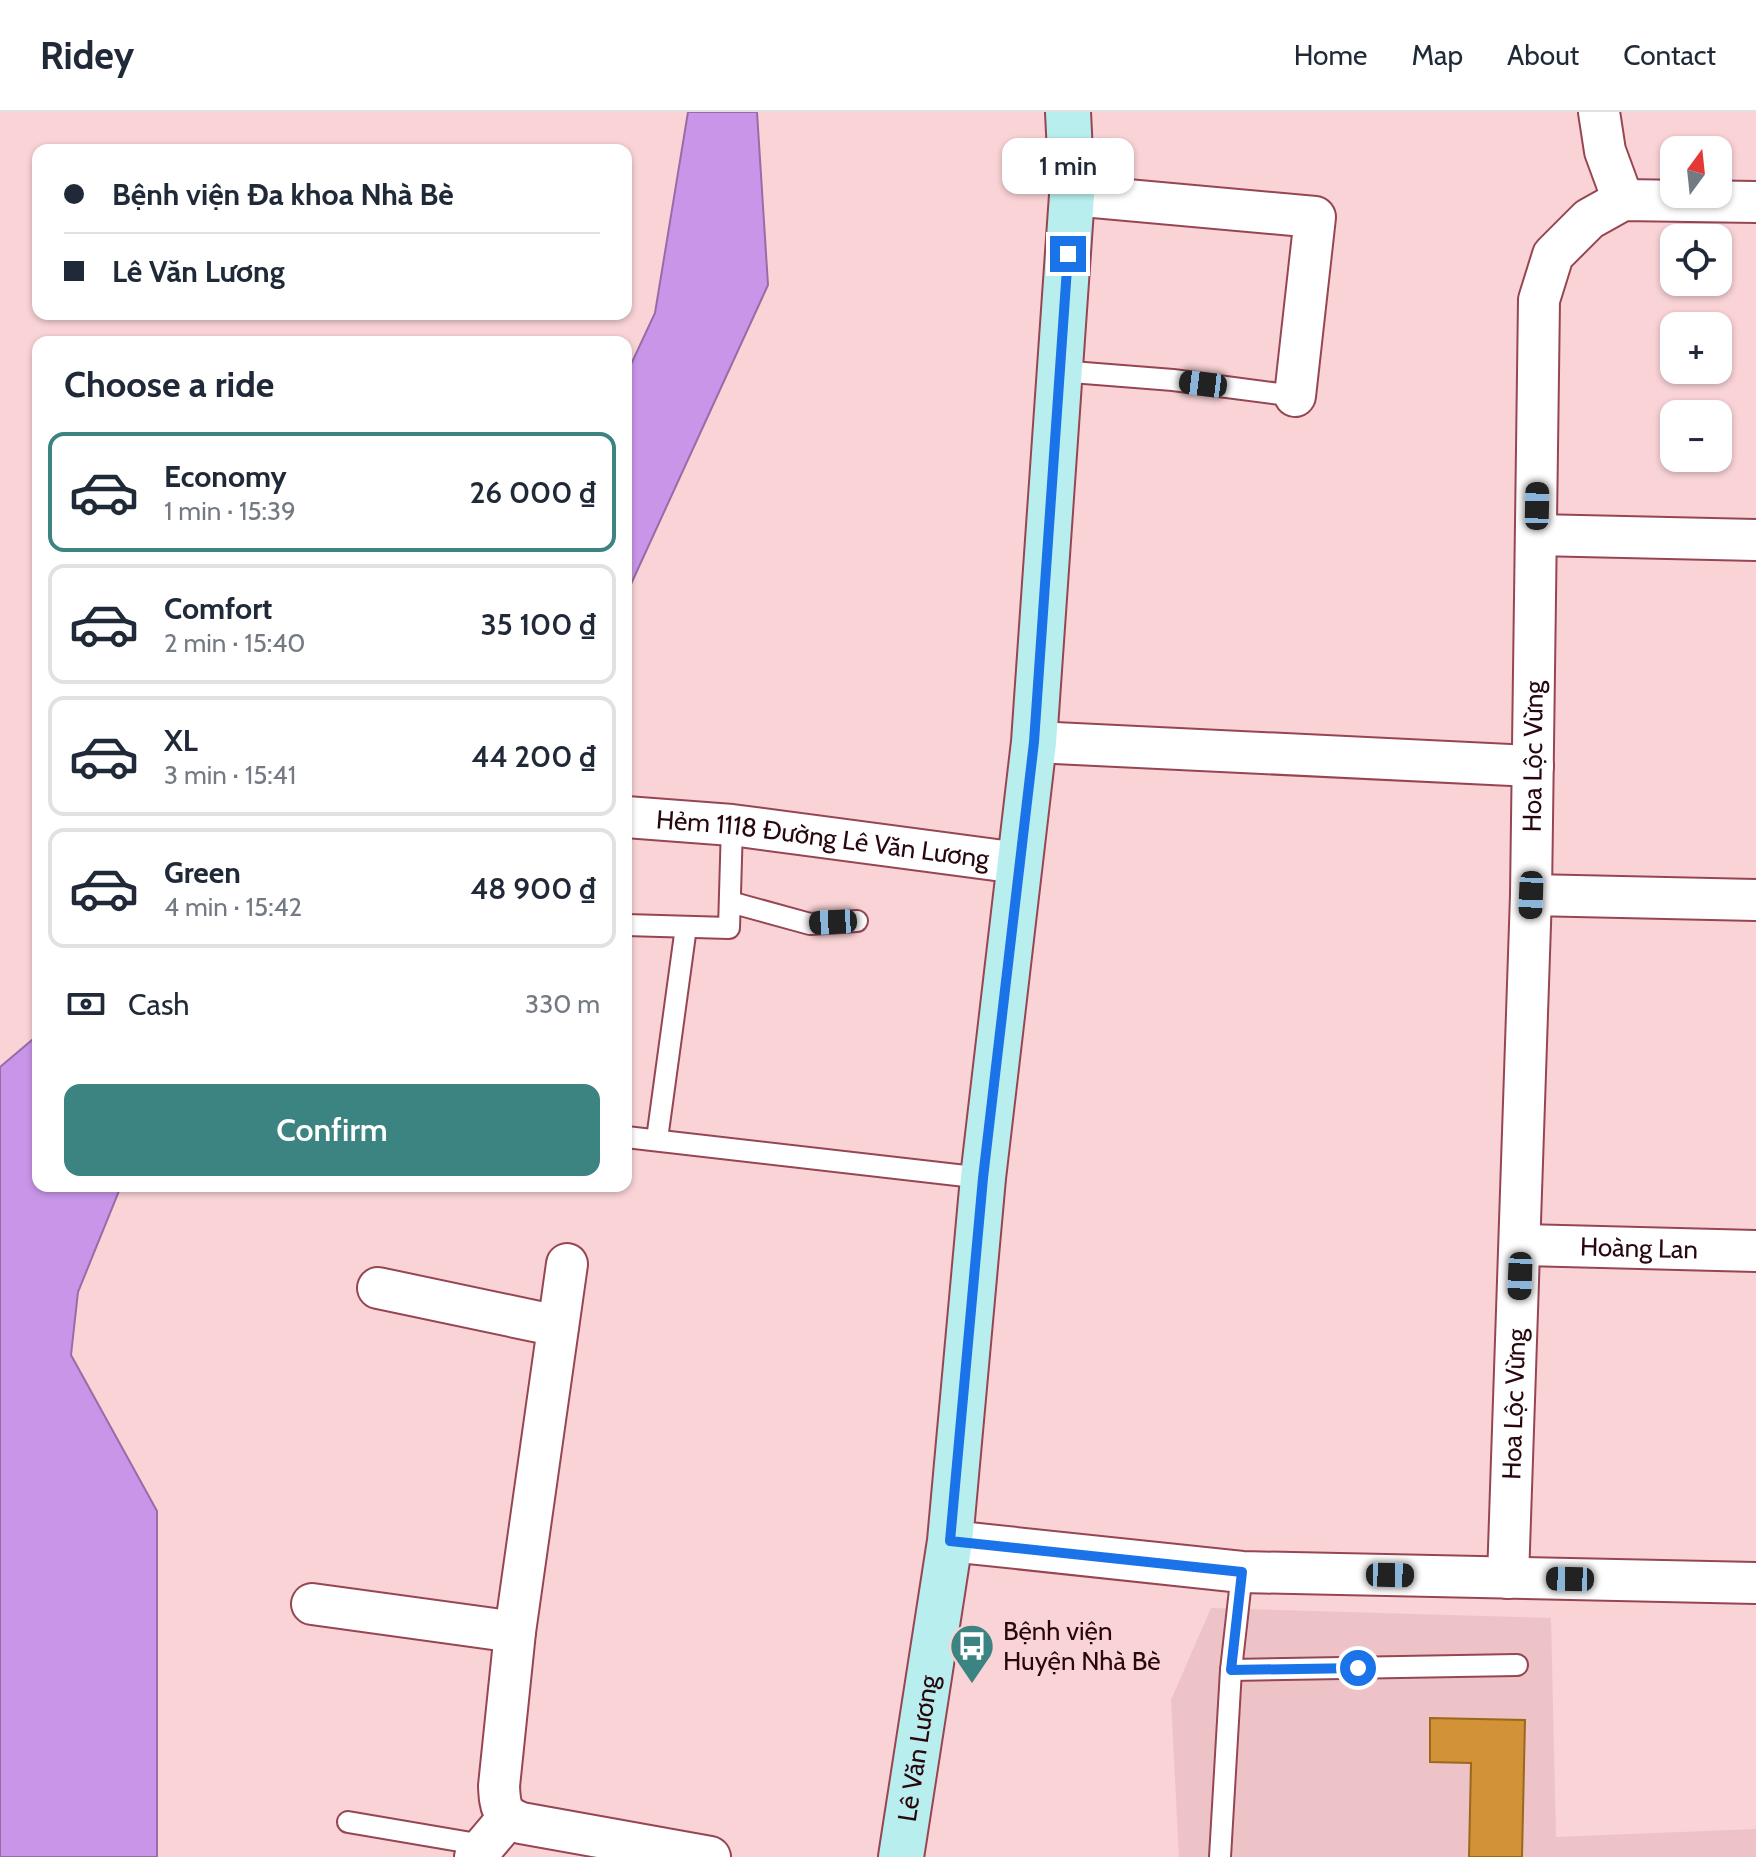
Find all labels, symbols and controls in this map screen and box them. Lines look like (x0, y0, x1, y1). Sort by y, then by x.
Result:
text: Ridey (40, 32, 134, 79)
text: Home (1294, 38, 1367, 72)
text: Map (1411, 38, 1463, 72)
text: About (1507, 38, 1579, 72)
text: Contact (1623, 38, 1716, 72)
north arrow (1660, 136, 1732, 208)
map controls (1660, 136, 1732, 472)
callout: 1 min (1002, 138, 1134, 194)
text: 1 min (1039, 150, 1097, 182)
text: Bệnh viện Đa khoa Nhà Bè (112, 176, 454, 213)
button: locate (1660, 224, 1732, 296)
route end (1050, 236, 1086, 272)
text: Lê Văn Lương (112, 253, 285, 290)
button: + (1660, 312, 1732, 384)
text: Choose a ride (64, 362, 274, 406)
car (1178, 369, 1228, 399)
button: − (1660, 400, 1732, 472)
icon: car (68, 456, 140, 528)
text: Economy (164, 458, 287, 495)
text: 26 000 ₫ (470, 474, 596, 511)
car (1525, 482, 1549, 530)
text: 1 min · 15:39 (164, 495, 296, 527)
icon: car (68, 588, 140, 660)
text: Comfort (164, 590, 272, 627)
text: 35 100 ₫ (480, 606, 596, 643)
text: 2 min · 15:40 (164, 627, 305, 659)
street label: Hoa Lộc Vừng (1516, 679, 1550, 832)
icon: car (68, 720, 140, 792)
text: XL (164, 722, 198, 759)
text: 44 200 ₫ (471, 738, 596, 775)
text: 3 min · 15:41 (164, 759, 296, 791)
street label: Hẻm 1118 Đường Lê Văn Lương (655, 803, 992, 875)
icon: car (68, 852, 140, 924)
text: Green (164, 854, 241, 891)
text: 48 900 ₫ (470, 870, 596, 907)
car (1518, 871, 1544, 919)
text: 4 min · 15:42 (164, 891, 302, 923)
car (808, 909, 858, 935)
icon: cash (64, 982, 108, 1026)
text: Cash (128, 986, 190, 1023)
text: 330 m (525, 988, 600, 1020)
button: Confirm (64, 1084, 600, 1176)
street label: Hoàng Lan (1579, 1231, 1698, 1266)
car (1507, 1252, 1533, 1300)
street label: Hoa Lộc Vừng (1495, 1327, 1532, 1480)
car (1366, 1563, 1414, 1587)
car (1546, 1567, 1594, 1591)
place label: Bệnh viện Huyện Nhà Bè (1003, 1615, 1161, 1677)
bus stop icon: Bệnh viện Huyện Nhà Bè (948, 1622, 996, 1685)
route start (1340, 1650, 1376, 1686)
street label: Lê Văn Lương (891, 1672, 945, 1824)

